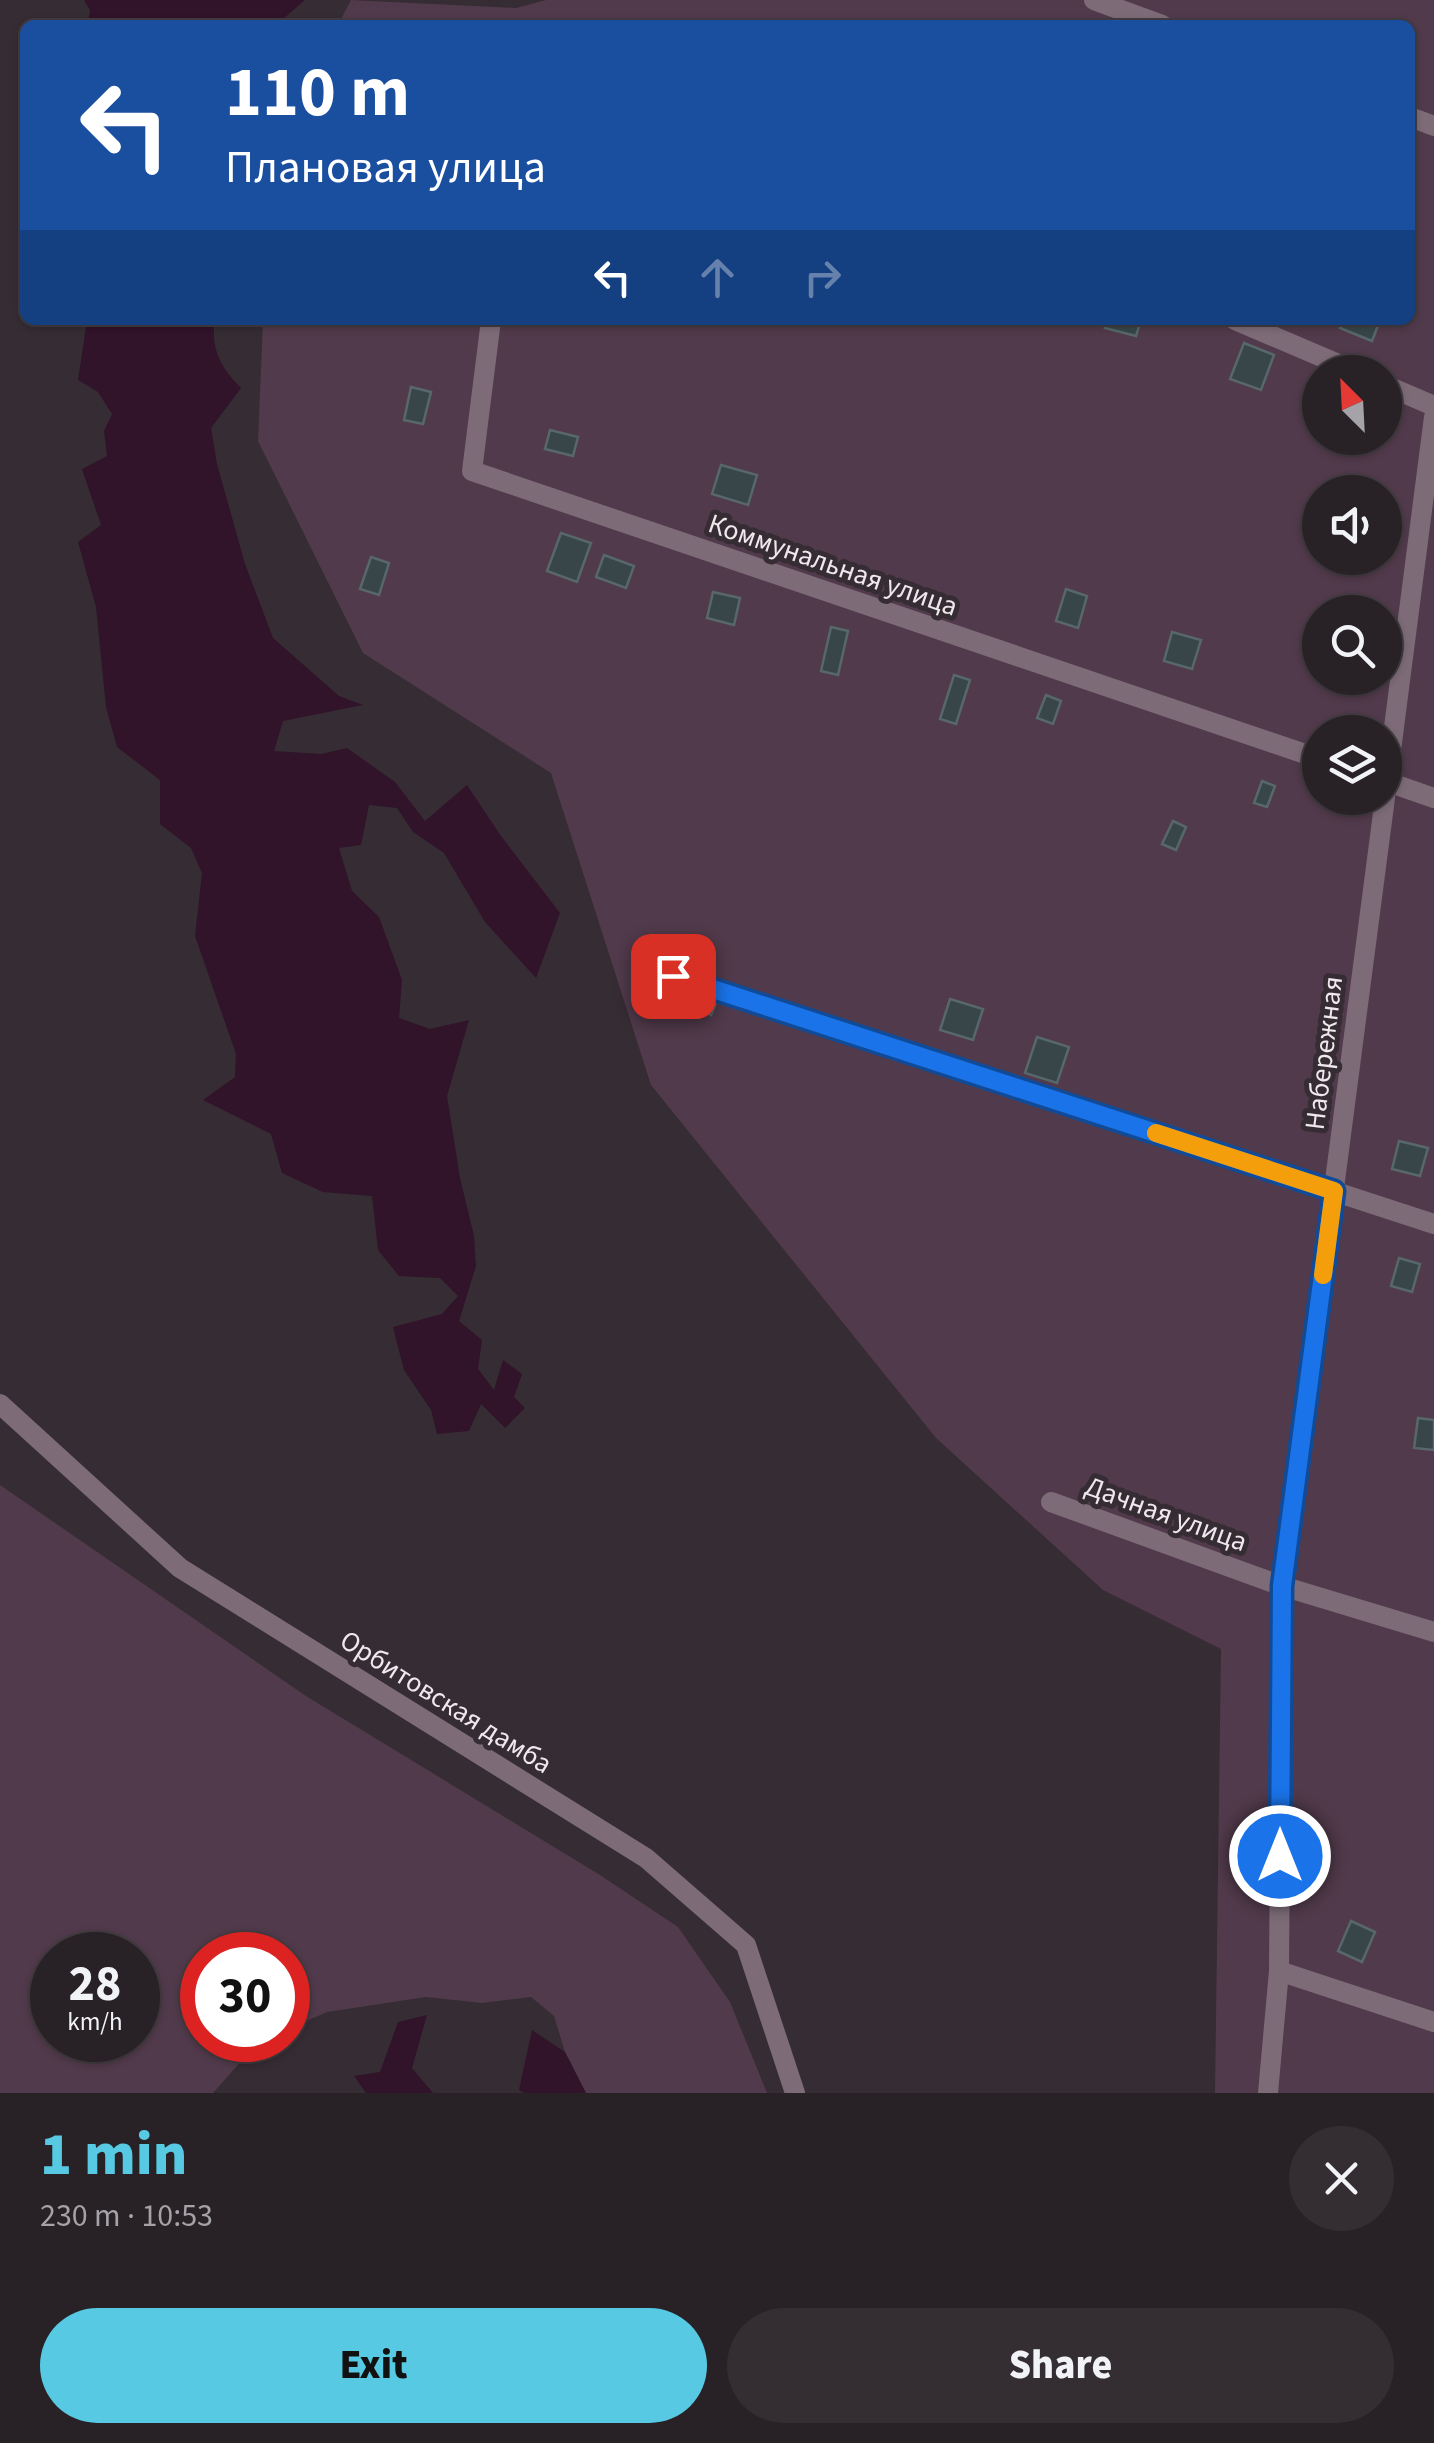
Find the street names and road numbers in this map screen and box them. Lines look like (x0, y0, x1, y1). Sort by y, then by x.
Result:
street label: Коммунальная улица (703, 504, 963, 626)
street label: Набережная (1295, 974, 1353, 1132)
street label: Дачная улица (1079, 1466, 1253, 1562)
street label: Орбитовская дамба (332, 1621, 560, 1783)

